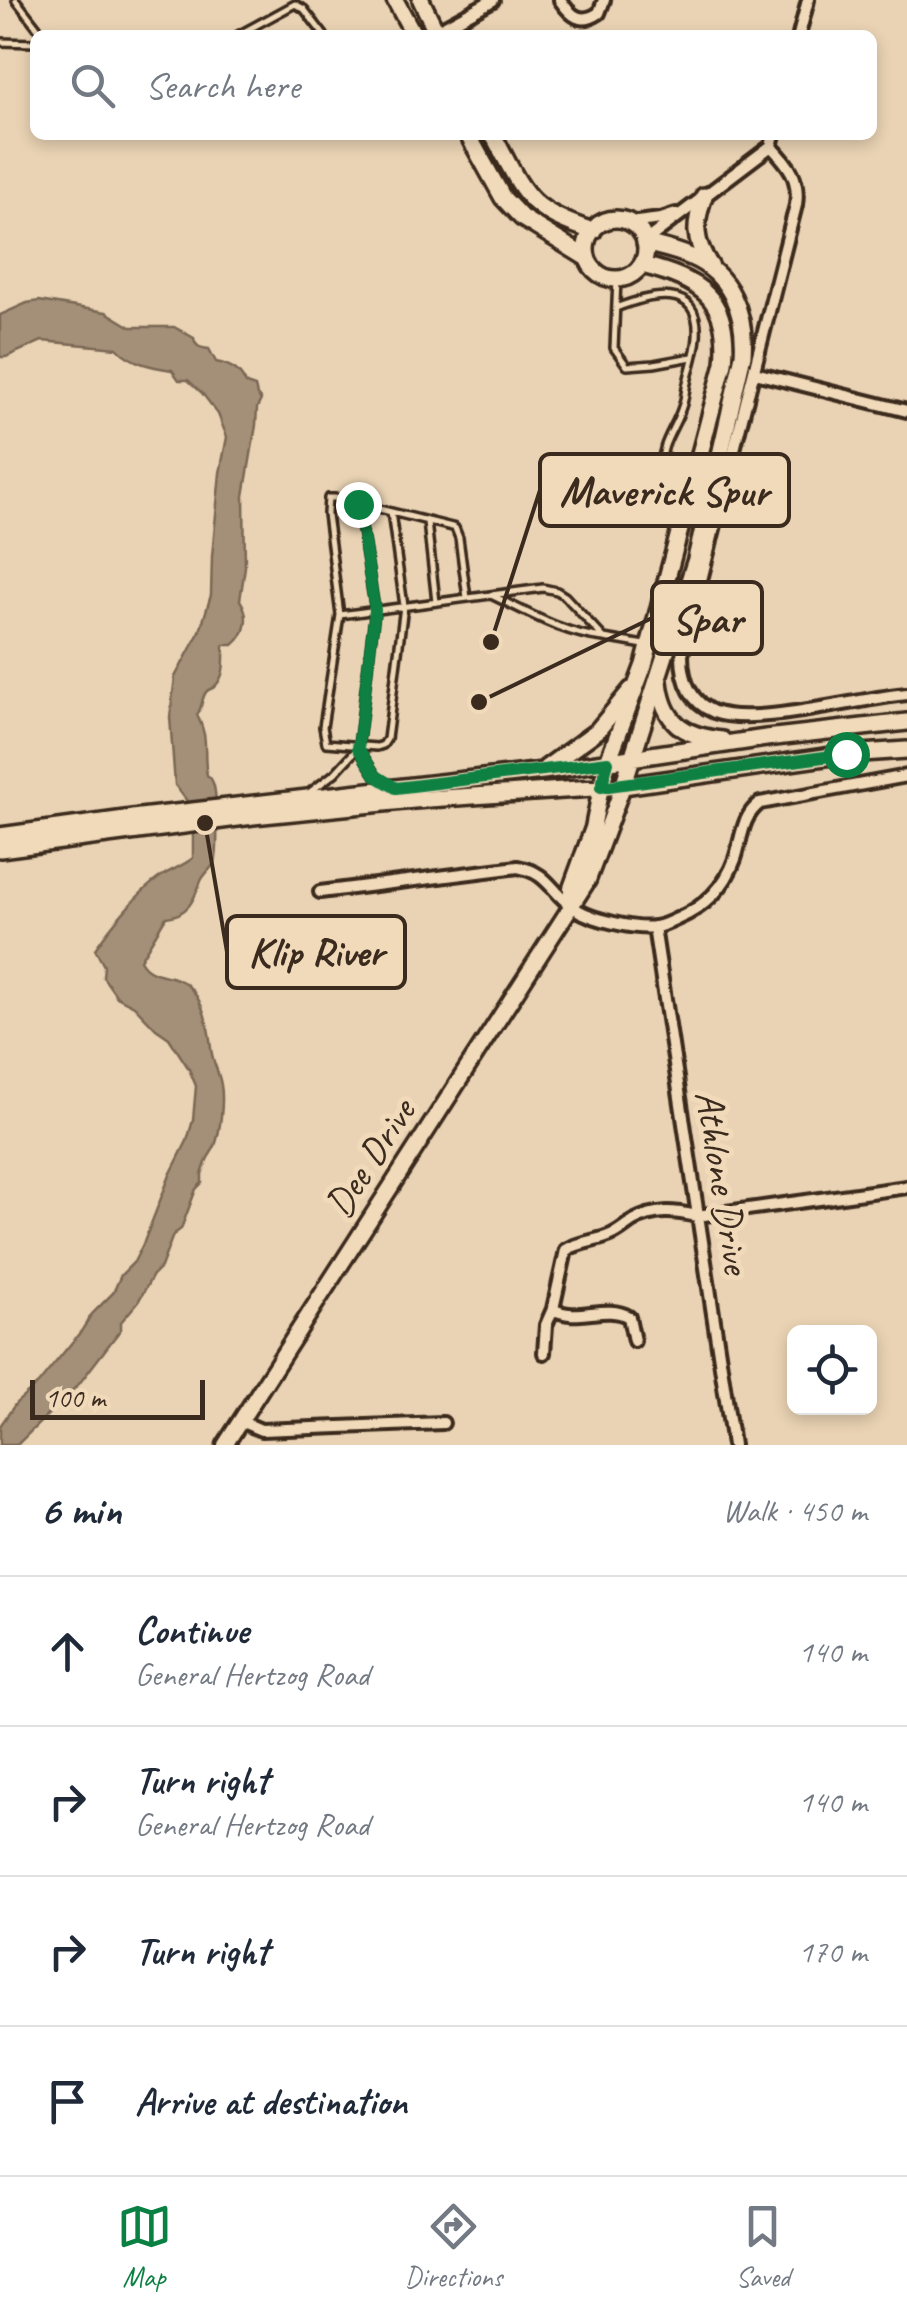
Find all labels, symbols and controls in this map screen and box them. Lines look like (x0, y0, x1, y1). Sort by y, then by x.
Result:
search box (30, 30, 877, 140)
icon: search (65, 58, 120, 113)
text: Search here (145, 62, 300, 109)
callout: Maverick Spur (540, 454, 789, 526)
text: Maverick Spur (559, 465, 773, 518)
route end (336, 482, 382, 528)
callout: Spar (652, 582, 762, 654)
text: Spar (672, 593, 746, 646)
route start (824, 732, 870, 778)
callout: Klip River (227, 916, 405, 988)
text: Klip River (248, 926, 389, 979)
street label: Dee Drive (314, 1087, 428, 1226)
street label: Athlone Drive (684, 1087, 763, 1280)
map controls (787, 1325, 877, 1415)
button: locate (787, 1325, 877, 1415)
scale bar (30, 1375, 205, 1420)
text: 100 m (45, 1380, 105, 1415)
text: 6 min (40, 1484, 121, 1537)
text: Walk · 450 m (723, 1490, 867, 1531)
text: Continue (135, 1607, 249, 1654)
icon: ahead (40, 1624, 95, 1679)
text: 140 m (798, 1631, 867, 1672)
text: General Hertzog Road (135, 1654, 369, 1695)
text: Turn right (135, 1757, 269, 1804)
icon: right (40, 1774, 95, 1829)
text: 140 m (798, 1781, 867, 1822)
text: General Hertzog Road (135, 1804, 369, 1845)
icon: right (40, 1924, 95, 1979)
text: Turn right (135, 1928, 269, 1975)
text: 170 m (798, 1931, 867, 1972)
icon: arrive (40, 2074, 95, 2129)
text: Arrive at destination (135, 2078, 407, 2125)
tab: Map (117, 2199, 172, 2294)
tab: Directions (405, 2199, 502, 2294)
tab: Saved (735, 2199, 790, 2294)

